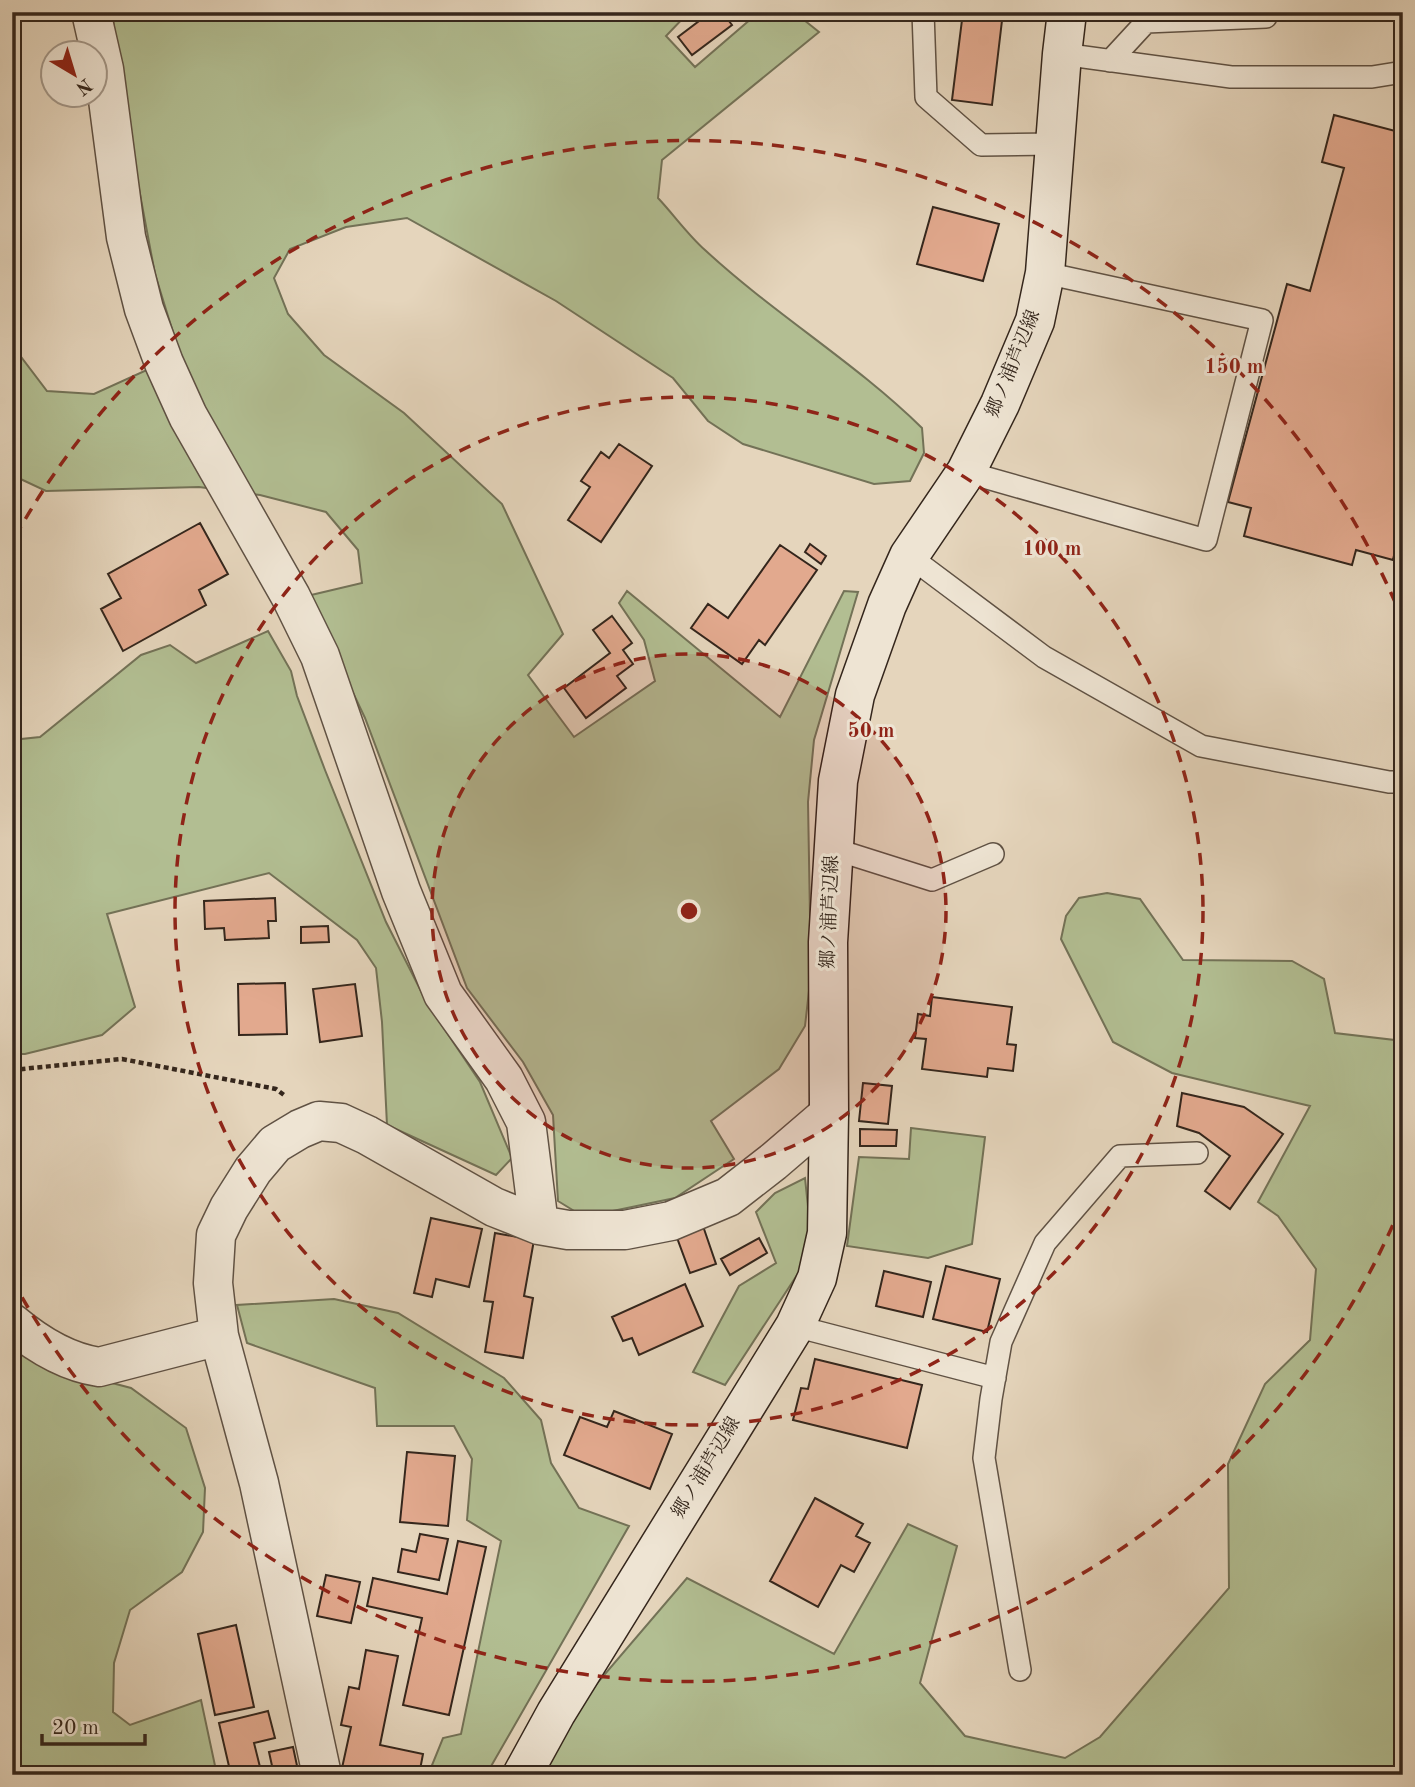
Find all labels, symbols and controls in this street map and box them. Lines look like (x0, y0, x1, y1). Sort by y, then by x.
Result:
north arrow (38, 38, 108, 108)
text: N (71, 73, 95, 98)
street label: 郷ノ浦芦辺線 (982, 307, 1044, 420)
text: 150 m (1204, 357, 1264, 378)
text: 100 m (1022, 539, 1082, 560)
text: 50 m (847, 721, 895, 742)
street label: 郷ノ浦芦辺線 (818, 855, 842, 969)
centre of rings (677, 899, 701, 923)
street label: 郷ノ浦芦辺線 (668, 1413, 745, 1522)
scale bar (42, 1703, 145, 1747)
text: 20 m (52, 1718, 99, 1739)

